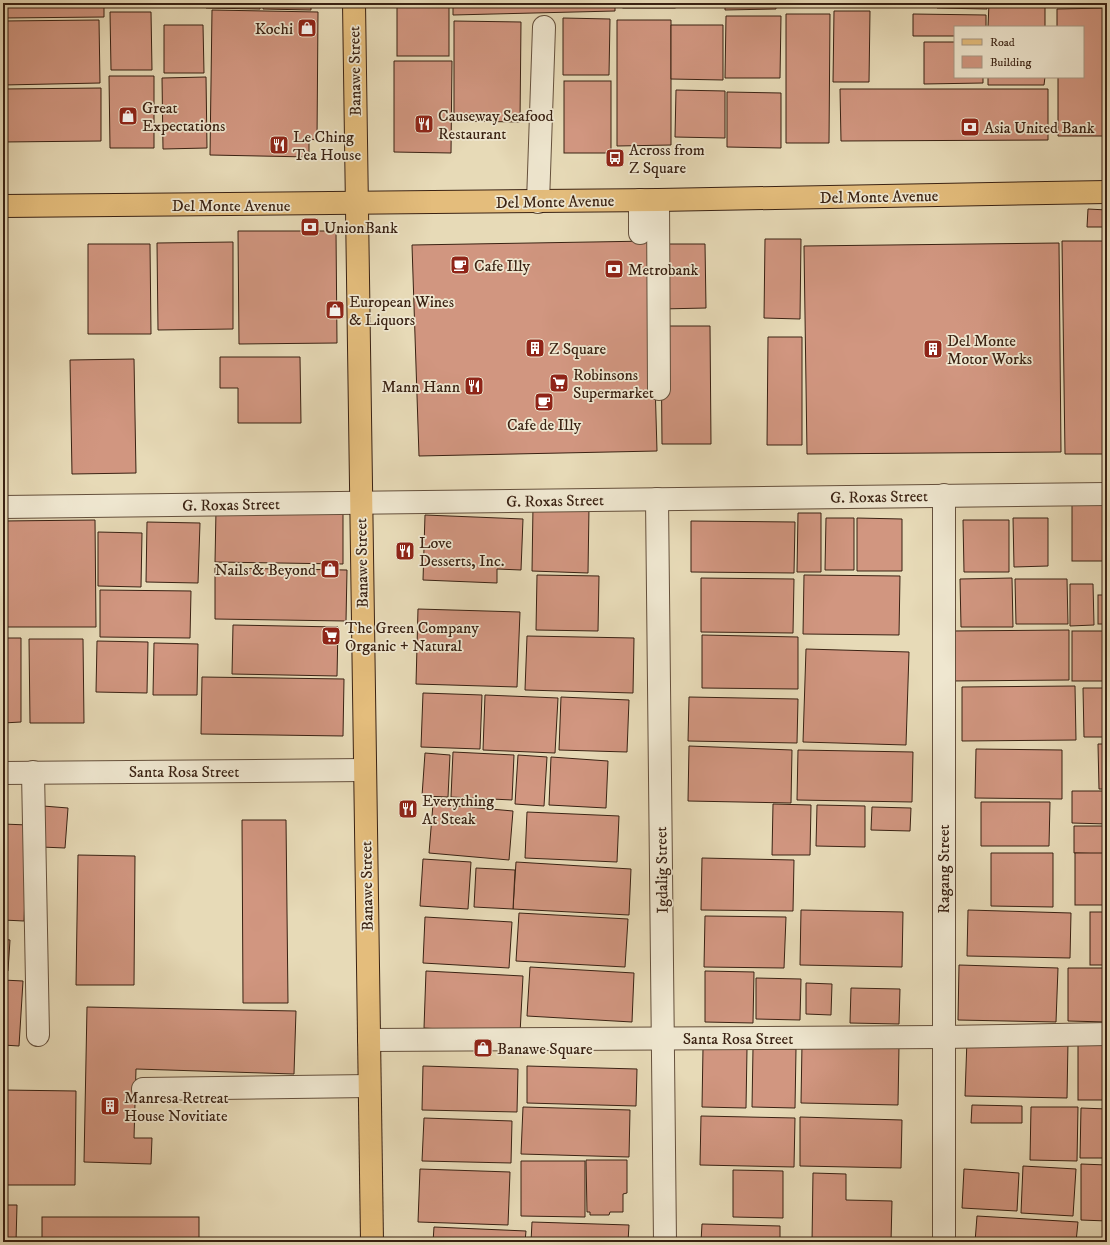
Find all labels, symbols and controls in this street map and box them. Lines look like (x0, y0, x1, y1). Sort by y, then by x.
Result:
shop icon: Kochi (296, 17, 318, 39)
place label: Kochi (255, 19, 293, 39)
street label: Banawe Street (344, 26, 366, 116)
legend (954, 26, 1084, 78)
text: Road (990, 35, 1015, 50)
text: Building (990, 55, 1031, 70)
place label: Great Expectations (142, 98, 225, 136)
shop icon: Great Expectations (117, 105, 139, 127)
place label: Causeway Seafood Restaurant (438, 106, 553, 144)
restaurant icon: Causeway Seafood Restaurant (413, 113, 435, 135)
bank icon: Asia United Bank (959, 116, 981, 138)
place label: Asia United Bank (984, 118, 1095, 138)
place label: Le Ching Tea House (293, 127, 361, 165)
restaurant icon: Le Ching Tea House (268, 134, 290, 156)
place label: Across from Z Square (629, 140, 705, 178)
bus stop icon: Across from Z Square (604, 147, 626, 169)
street label: Del Monte Avenue (820, 186, 939, 208)
street label: Del Monte Avenue (496, 191, 615, 213)
street label: Del Monte Avenue (172, 196, 291, 216)
bank icon: UnionBank (299, 216, 321, 238)
place label: UnionBank (324, 218, 398, 238)
cafe icon: Cafe Illy (449, 254, 471, 276)
place label: Cafe Illy (474, 256, 531, 276)
bank icon: Metrobank (603, 258, 625, 280)
place label: Metrobank (628, 260, 699, 280)
place label: European Wines & Liquors (349, 292, 454, 330)
shop icon: European Wines & Liquors (324, 299, 346, 321)
place label: Del Monte Motor Works (947, 331, 1032, 369)
building icon: Z Square (524, 337, 546, 359)
building icon: Del Monte Motor Works (922, 338, 944, 360)
place label: Z Square (549, 339, 606, 359)
place label: Robinsons Supermarket (573, 365, 654, 403)
supermarket icon: Robinsons Supermarket (548, 372, 570, 394)
restaurant icon: Mann Hann (463, 375, 485, 397)
place label: Mann Hann (381, 377, 461, 397)
cafe icon: Cafe de Illy (533, 391, 555, 413)
place label: Cafe de Illy (507, 415, 581, 435)
street label: G. Roxas Street (830, 486, 928, 508)
street label: G. Roxas Street (506, 490, 604, 512)
street label: G. Roxas Street (182, 494, 280, 516)
street label: Banawe Street (351, 518, 373, 608)
place label: Love Desserts, Inc. (419, 533, 505, 571)
restaurant icon: Love Desserts, Inc. (394, 540, 416, 562)
shop icon: Nails & Beyond (319, 558, 341, 580)
place label: Nails & Beyond (215, 560, 316, 580)
place label: The Green Company Organic + Natural (345, 618, 479, 656)
supermarket icon: The Green Company Organic + Natural (320, 625, 342, 647)
street label: Santa Rosa Street (129, 762, 239, 782)
place label: Everything At Steak (422, 791, 494, 829)
restaurant icon: Everything At Steak (397, 798, 419, 820)
street label: Ragang Street (934, 824, 954, 914)
street label: Igdalig Street (651, 826, 673, 914)
street label: Banawe Street (356, 841, 378, 931)
street label: Santa Rosa Street (683, 1029, 793, 1049)
shop icon: Banawe Square (472, 1037, 494, 1059)
place label: Banawe Square (497, 1039, 593, 1059)
place label: Manresa Retreat House Novitiate (124, 1088, 229, 1126)
building icon: Manresa Retreat House Novitiate (99, 1095, 121, 1117)

